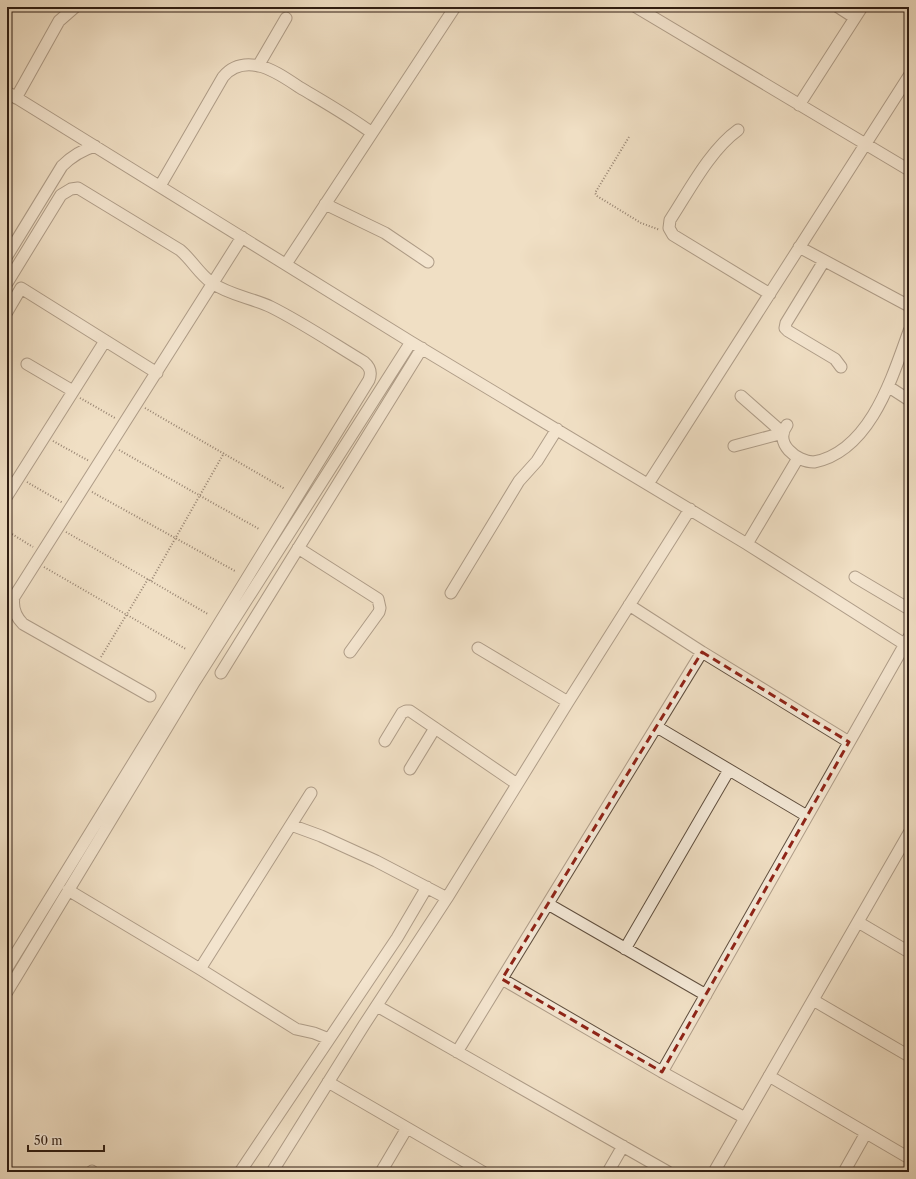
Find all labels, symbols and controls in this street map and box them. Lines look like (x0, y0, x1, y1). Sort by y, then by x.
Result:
scale bar (28, 1127, 104, 1153)
text: 50 m (34, 1133, 63, 1148)

